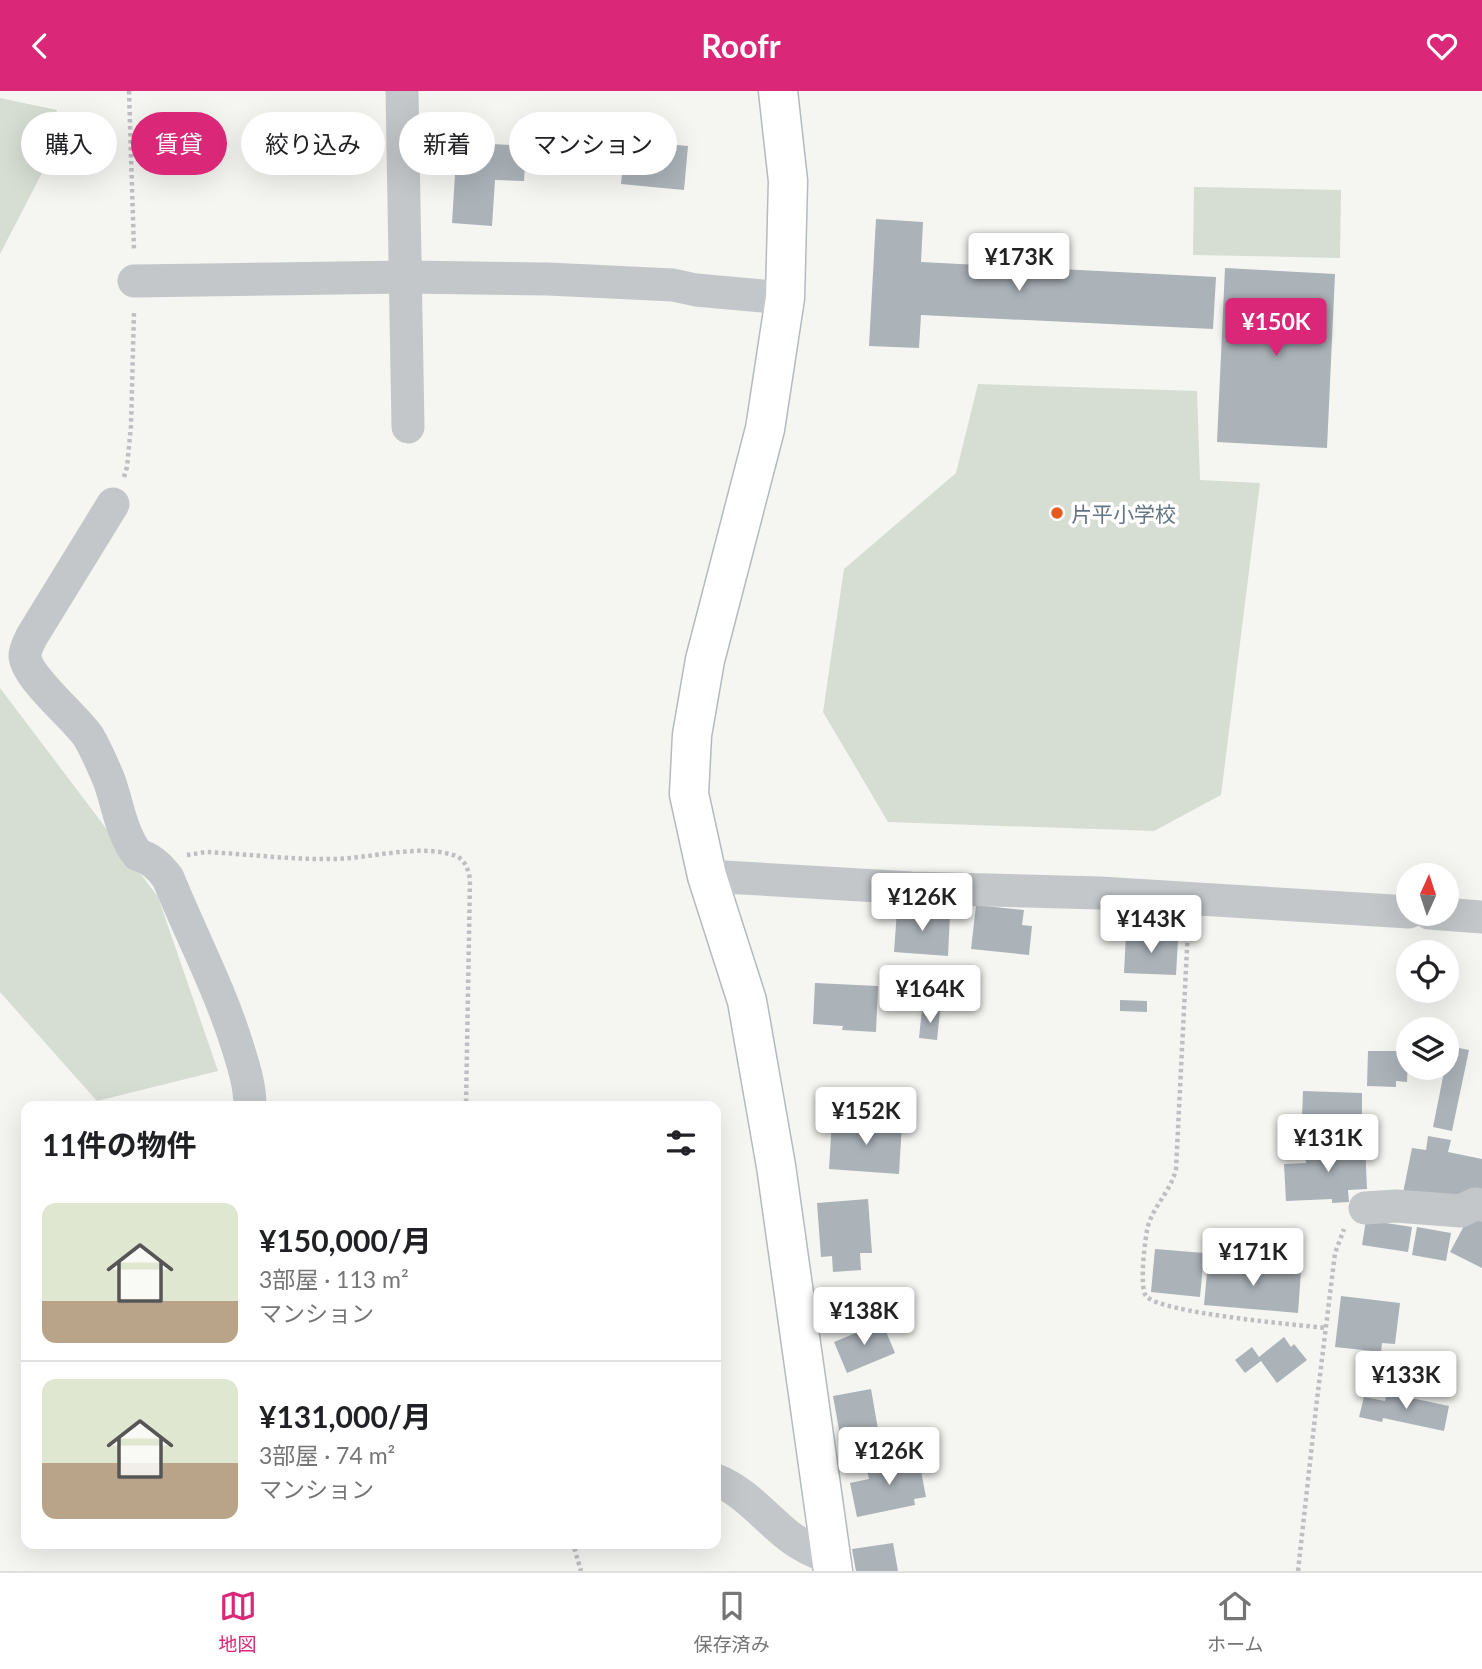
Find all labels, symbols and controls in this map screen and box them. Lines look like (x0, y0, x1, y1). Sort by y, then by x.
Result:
text: Roofr (701, 26, 781, 65)
icon: back (21, 27, 59, 65)
icon: heart (1423, 27, 1461, 65)
chip: 購入 (21, 112, 117, 175)
chip: 賃貸 (131, 112, 227, 175)
chip: 絞り込み (241, 112, 385, 175)
chip: 新着 (399, 112, 495, 175)
chip: マンション (509, 112, 677, 175)
pin: ¥173K (970, 233, 1068, 293)
text: ¥173K (984, 242, 1054, 270)
pin: ¥150K (1227, 299, 1325, 358)
text: ¥150K (1241, 307, 1311, 335)
place label: 片平小学校 (1071, 501, 1176, 526)
marker: 片平小学校 (1049, 505, 1065, 521)
north arrow (1396, 863, 1460, 926)
map controls (1396, 863, 1459, 1080)
pin: ¥126K (873, 873, 971, 933)
text: ¥126K (887, 882, 957, 910)
pin: ¥143K (1102, 895, 1200, 955)
text: ¥143K (1116, 904, 1186, 932)
button: locate (1396, 940, 1459, 1003)
pin: ¥164K (881, 965, 979, 1025)
text: ¥164K (895, 974, 965, 1002)
button: layers (1396, 1017, 1459, 1080)
pin: ¥152K (817, 1087, 915, 1147)
text: ¥152K (831, 1096, 901, 1124)
pin: ¥131K (1279, 1115, 1377, 1174)
text: ¥131K (1293, 1123, 1363, 1151)
icon: filters (662, 1124, 700, 1162)
text: 11件の物件 (42, 1126, 197, 1162)
text: ¥150,000/月 (259, 1222, 432, 1258)
pin: ¥171K (1204, 1229, 1302, 1288)
icon: home (98, 1231, 182, 1315)
text: ¥171K (1218, 1237, 1288, 1265)
text: 3部屋 · 113 m² (259, 1265, 409, 1293)
pin: ¥138K (815, 1287, 913, 1347)
text: ¥138K (829, 1296, 899, 1324)
text: マンション (259, 1299, 374, 1327)
pin: ¥133K (1357, 1351, 1455, 1411)
text: ¥133K (1371, 1360, 1441, 1388)
text: ¥131,000/月 (259, 1398, 432, 1434)
icon: home (98, 1407, 182, 1491)
pin: ¥126K (840, 1427, 938, 1487)
text: ¥126K (854, 1436, 924, 1464)
text: 3部屋 · 74 m² (259, 1441, 395, 1469)
text: マンション (259, 1475, 374, 1503)
tab: 地図 (219, 1587, 257, 1656)
tab: 保存済み (694, 1587, 770, 1656)
tab: ホーム (1207, 1587, 1263, 1656)

